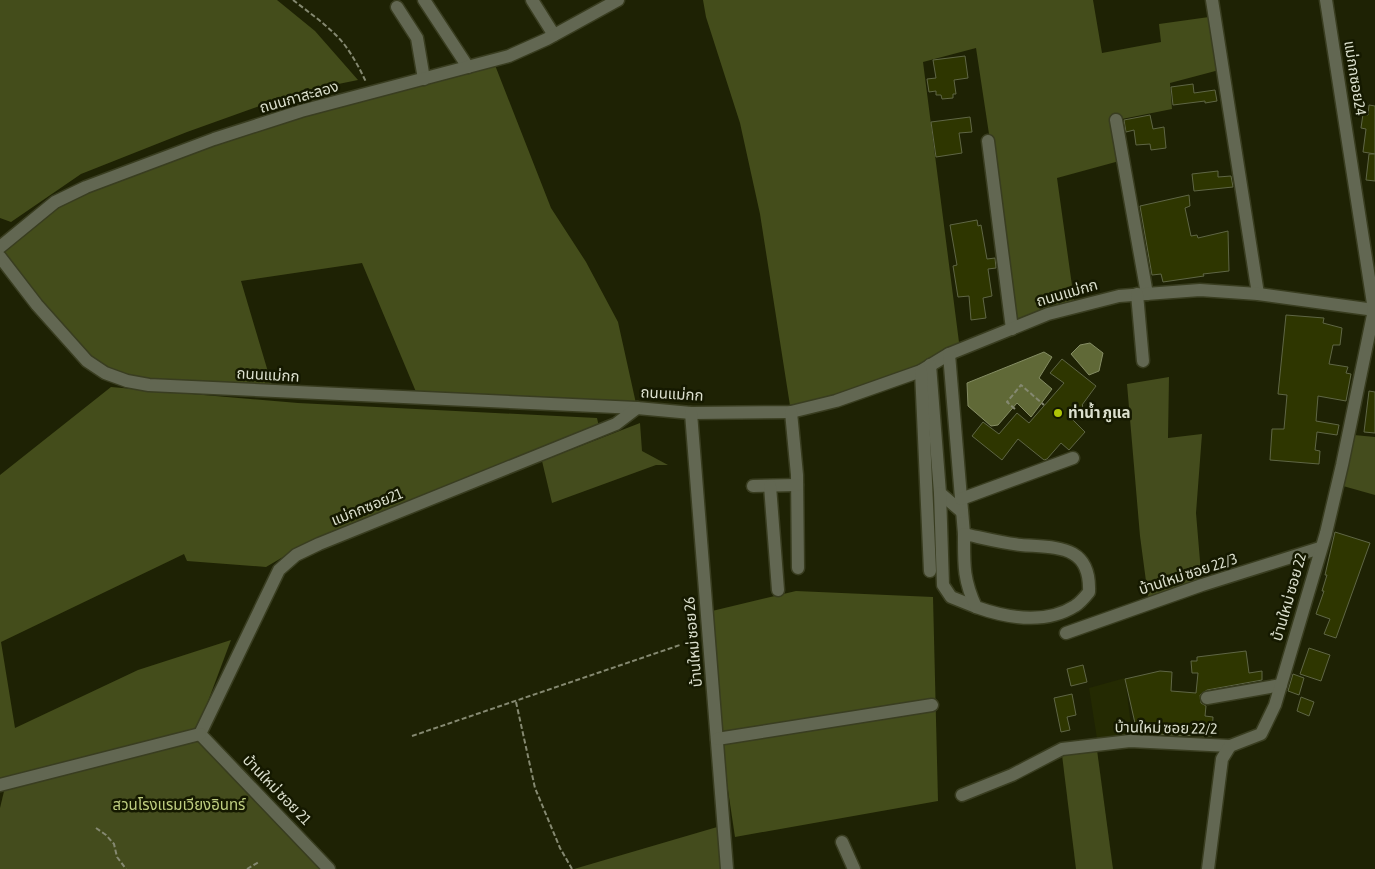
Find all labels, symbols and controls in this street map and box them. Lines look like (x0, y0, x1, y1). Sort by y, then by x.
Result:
street label: แม่กกซอย24 (1341, 39, 1370, 117)
street label: ถนนกาสะลอง (257, 77, 340, 116)
street label: ถนนแม่กก (1034, 276, 1100, 309)
street label: ถนนแม่กก (236, 364, 300, 385)
street label: ถนนแม่กก (640, 383, 704, 404)
place label: ท่าน้ำ ภูแล (1068, 402, 1131, 423)
marker: ท่าน้ำ ภูแล (1052, 407, 1064, 419)
street label: แม่กกซอย21 (329, 484, 405, 529)
street label: บ้านใหม่ ซอย 22/3 (1136, 550, 1239, 598)
street label: บ้านใหม่ ซอย 22 (1268, 551, 1309, 643)
street label: บ้านใหม่ ซอย 26 (680, 596, 705, 688)
street label: บ้านใหม่ ซอย 22/2 (1114, 718, 1218, 737)
street label: บ้านใหม่ ซอย 21 (240, 751, 315, 828)
park label: สวนโรงแรมเวียงอินทร์ (113, 796, 246, 813)

